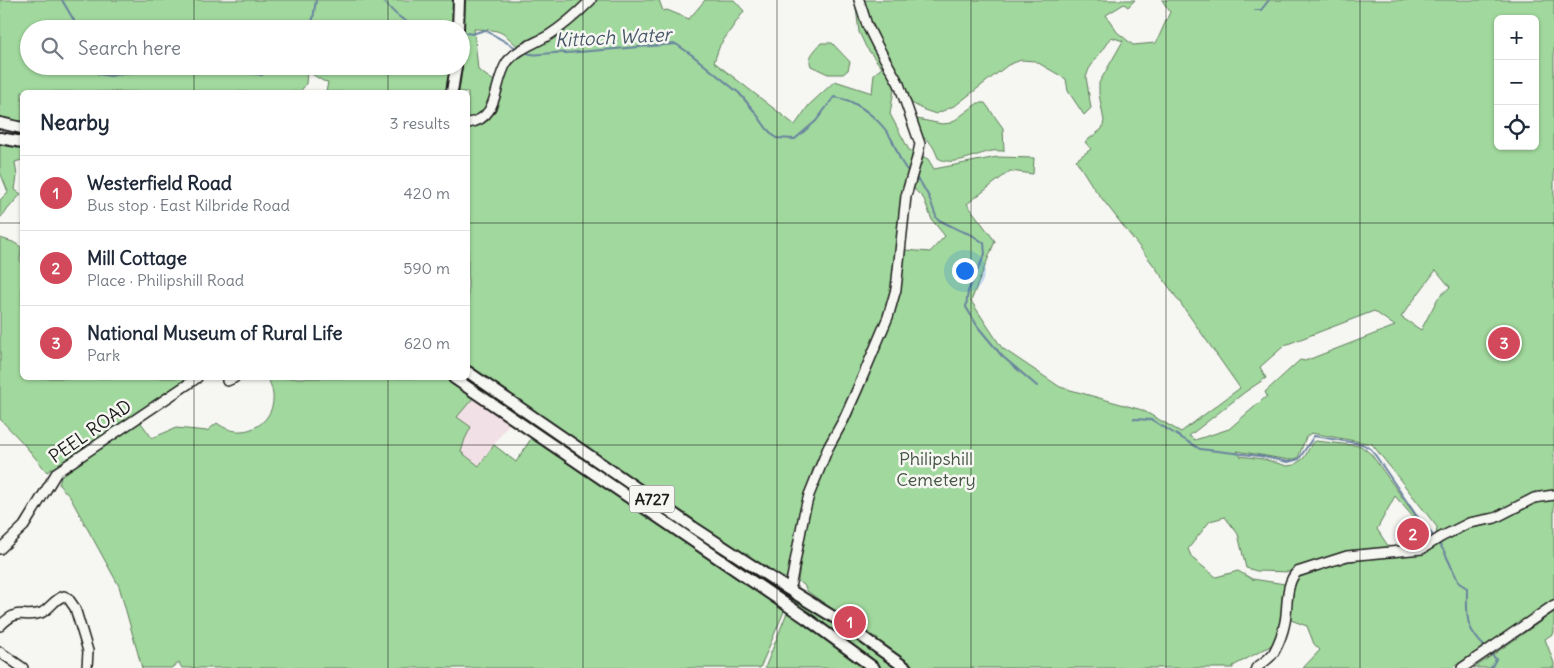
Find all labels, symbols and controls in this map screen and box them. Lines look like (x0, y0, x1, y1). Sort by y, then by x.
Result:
map controls (1494, 15, 1539, 150)
button: + (1494, 15, 1539, 60)
search box (20, 20, 470, 75)
water label: Kittoch Water (554, 22, 674, 52)
icon: search (38, 34, 66, 62)
text: Search here (78, 36, 181, 60)
button: − (1494, 60, 1539, 105)
button: locate (1494, 105, 1539, 150)
text: Nearby (40, 109, 110, 136)
text: 3 results (390, 113, 450, 133)
text: Westerfield Road (87, 171, 232, 195)
text: 1 (53, 183, 59, 203)
text: 420 m (404, 183, 450, 203)
text: Bus stop · East Kilbride Road (87, 195, 290, 215)
text: Mill Cottage (87, 246, 187, 270)
text: 2 (52, 258, 60, 278)
text: 590 m (403, 258, 450, 278)
your location (952, 258, 978, 284)
text: Place · Philipshill Road (87, 270, 244, 290)
text: National Museum of Rural Life (87, 321, 342, 345)
pin: 3 (1488, 324, 1520, 362)
text: 3 (51, 333, 61, 353)
text: 620 m (404, 333, 450, 353)
text: Park (87, 345, 120, 365)
street label: PEEL ROAD (44, 394, 136, 468)
park label: Philipshill Cemetery (896, 447, 976, 491)
road number: A727 (630, 486, 674, 512)
pin: 2 (1397, 515, 1429, 553)
pin: 1 (834, 603, 866, 641)

